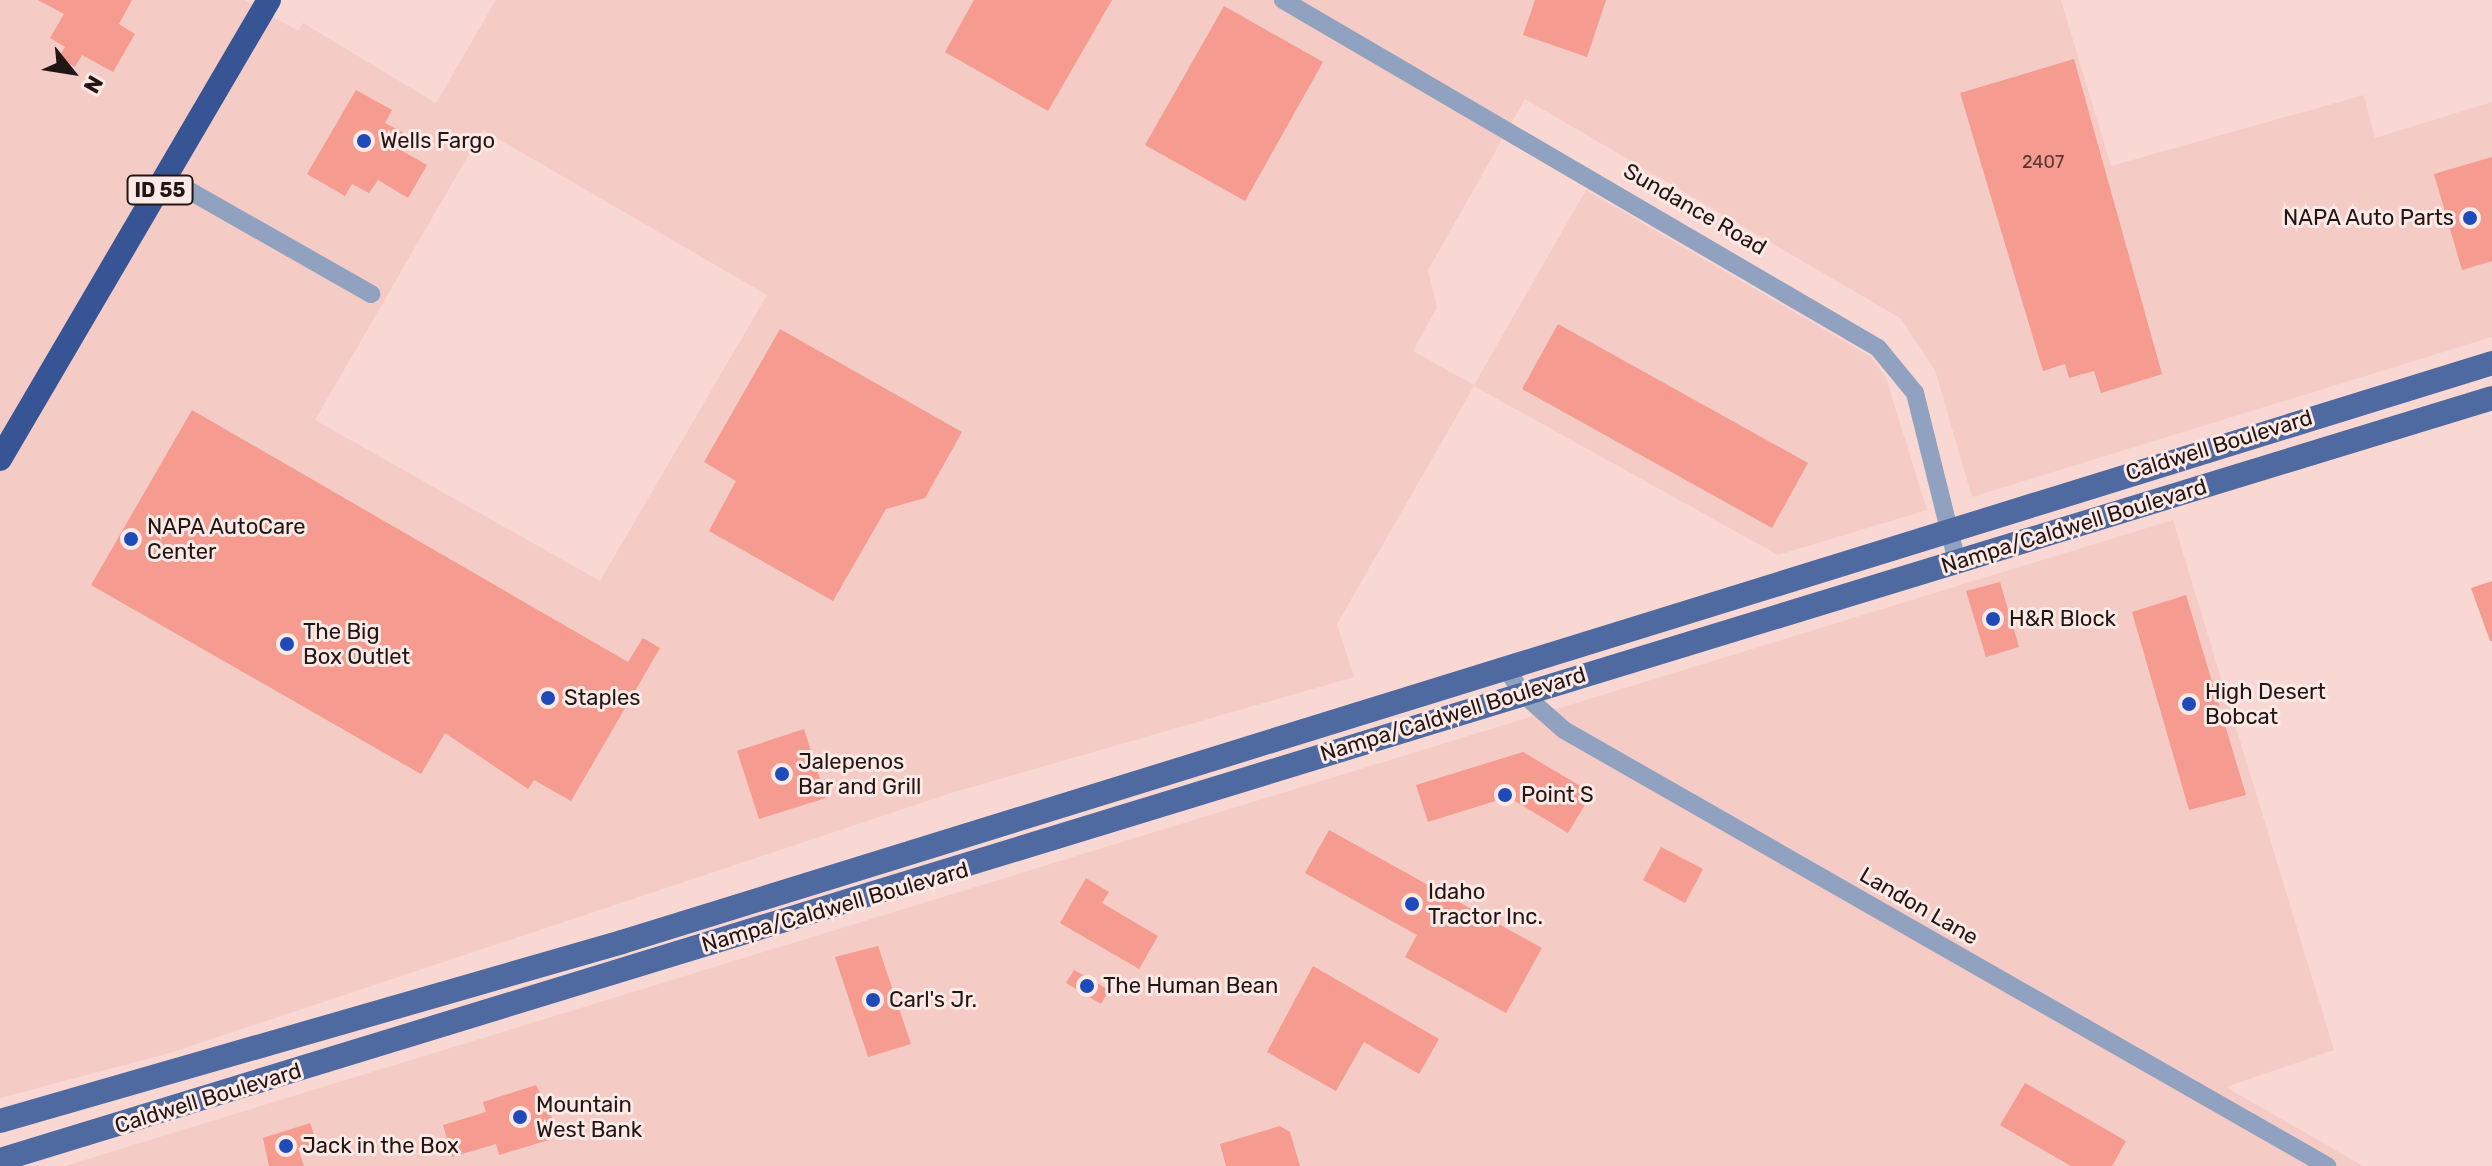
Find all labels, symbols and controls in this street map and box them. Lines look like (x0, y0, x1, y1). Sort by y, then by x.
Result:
north arrow (32, 32, 112, 112)
text: N (78, 71, 109, 98)
place label: Wells Fargo (380, 128, 495, 154)
marker: Wells Fargo (355, 132, 373, 150)
house number: 2407 (2022, 151, 2064, 173)
street label: Sundance Road (1619, 157, 1771, 261)
road number: ID 55 (126, 174, 194, 206)
place label: NAPA Auto Parts (2282, 205, 2454, 231)
marker: NAPA Auto Parts (2461, 209, 2479, 227)
street label: Caldwell Boulevard (2122, 404, 2316, 486)
street label: Nampa/Caldwell Boulevard (1938, 473, 2210, 579)
place label: NAPA AutoCare Center (147, 513, 307, 564)
marker: NAPA AutoCare Center (122, 530, 140, 548)
place label: H&R Block (2009, 606, 2116, 632)
marker: H&R Block (1984, 610, 2002, 628)
place label: The Big Box Outlet (303, 618, 410, 670)
marker: The Big Box Outlet (278, 635, 296, 653)
street label: Nampa/Caldwell Boulevard (1317, 661, 1589, 767)
place label: High Desert Bobcat (2205, 678, 2326, 730)
place label: Staples (564, 685, 640, 711)
marker: Staples (539, 689, 557, 707)
marker: High Desert Bobcat (2180, 695, 2198, 713)
place label: Jalepenos Bar and Grill (798, 748, 922, 800)
marker: Jalepenos Bar and Grill (773, 765, 791, 783)
place label: Point S (1521, 782, 1594, 808)
marker: Point S (1496, 786, 1514, 804)
street label: Nampa/Caldwell Boulevard (699, 856, 971, 958)
street label: Landon Lane (1855, 861, 1983, 951)
place label: Idaho Tractor Inc. (1428, 878, 1543, 930)
marker: Idaho Tractor Inc. (1403, 895, 1421, 913)
place label: The Human Bean (1103, 973, 1278, 999)
marker: The Human Bean (1078, 977, 1096, 995)
place label: Carl's Jr. (889, 987, 977, 1013)
marker: Carl's Jr. (864, 991, 882, 1009)
street label: Caldwell Boulevard (111, 1057, 305, 1139)
place label: Mountain West Bank (536, 1091, 642, 1142)
marker: Mountain West Bank (511, 1108, 529, 1126)
place label: Jack in the Box (302, 1133, 460, 1159)
marker: Jack in the Box (277, 1137, 295, 1155)

